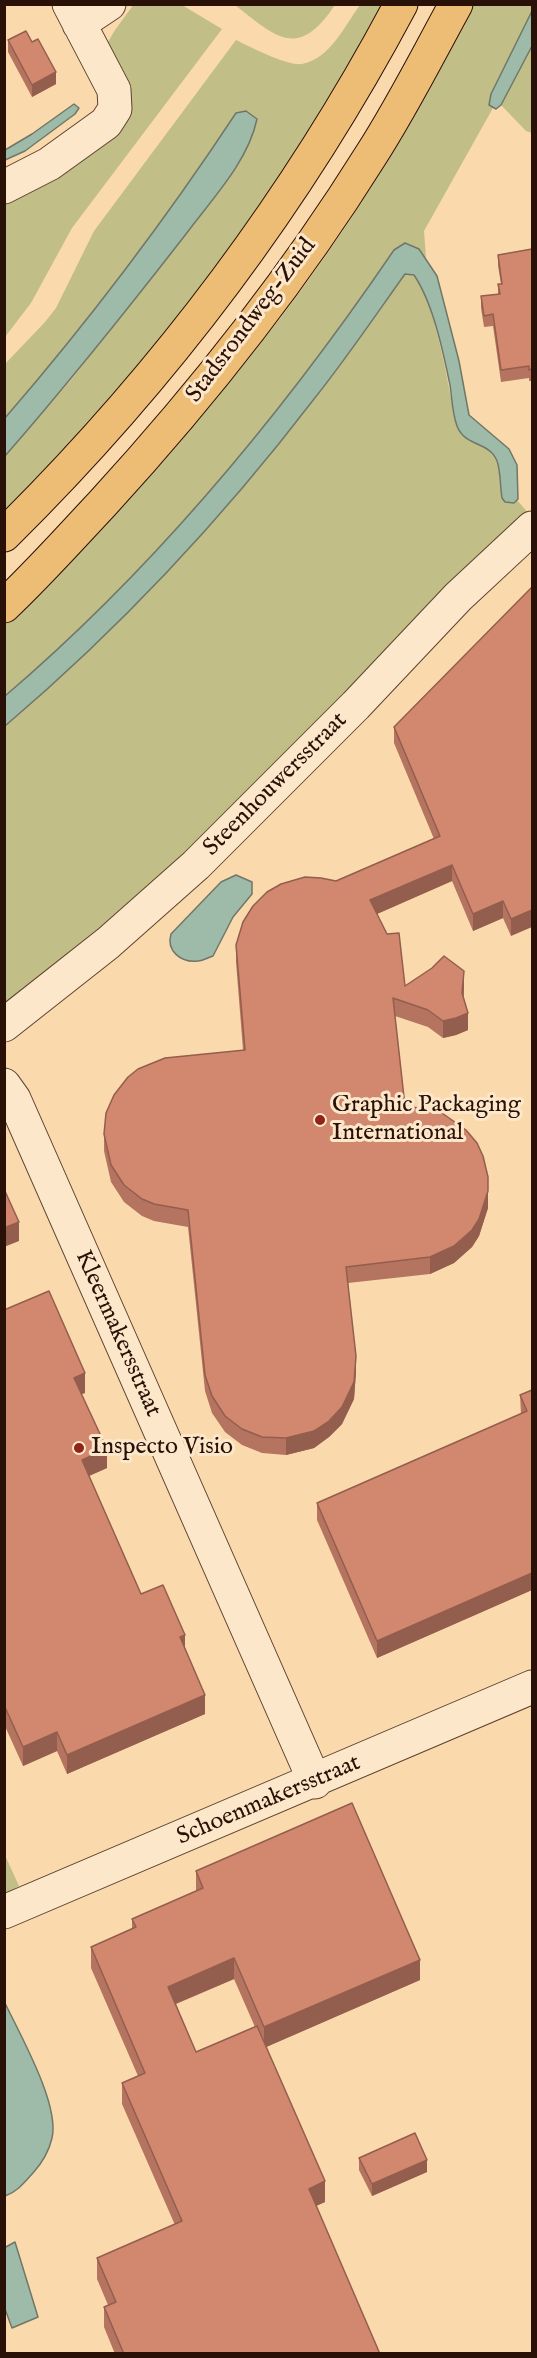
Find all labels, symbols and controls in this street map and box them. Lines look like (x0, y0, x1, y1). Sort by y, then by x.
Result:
street label: Stadsrondweg-Zuid (181, 233, 323, 409)
street label: Steenhouwersstraat (198, 707, 354, 863)
place label: Graphic Packaging International (332, 1092, 521, 1148)
marker: Graphic Packaging International (313, 1113, 327, 1127)
street label: Kleermakersstraat (67, 1246, 167, 1422)
place label: Inspecto Visio (91, 1434, 233, 1462)
marker: Inspecto Visio (72, 1441, 86, 1455)
street label: Schoenmakersstraat (173, 1749, 365, 1853)

